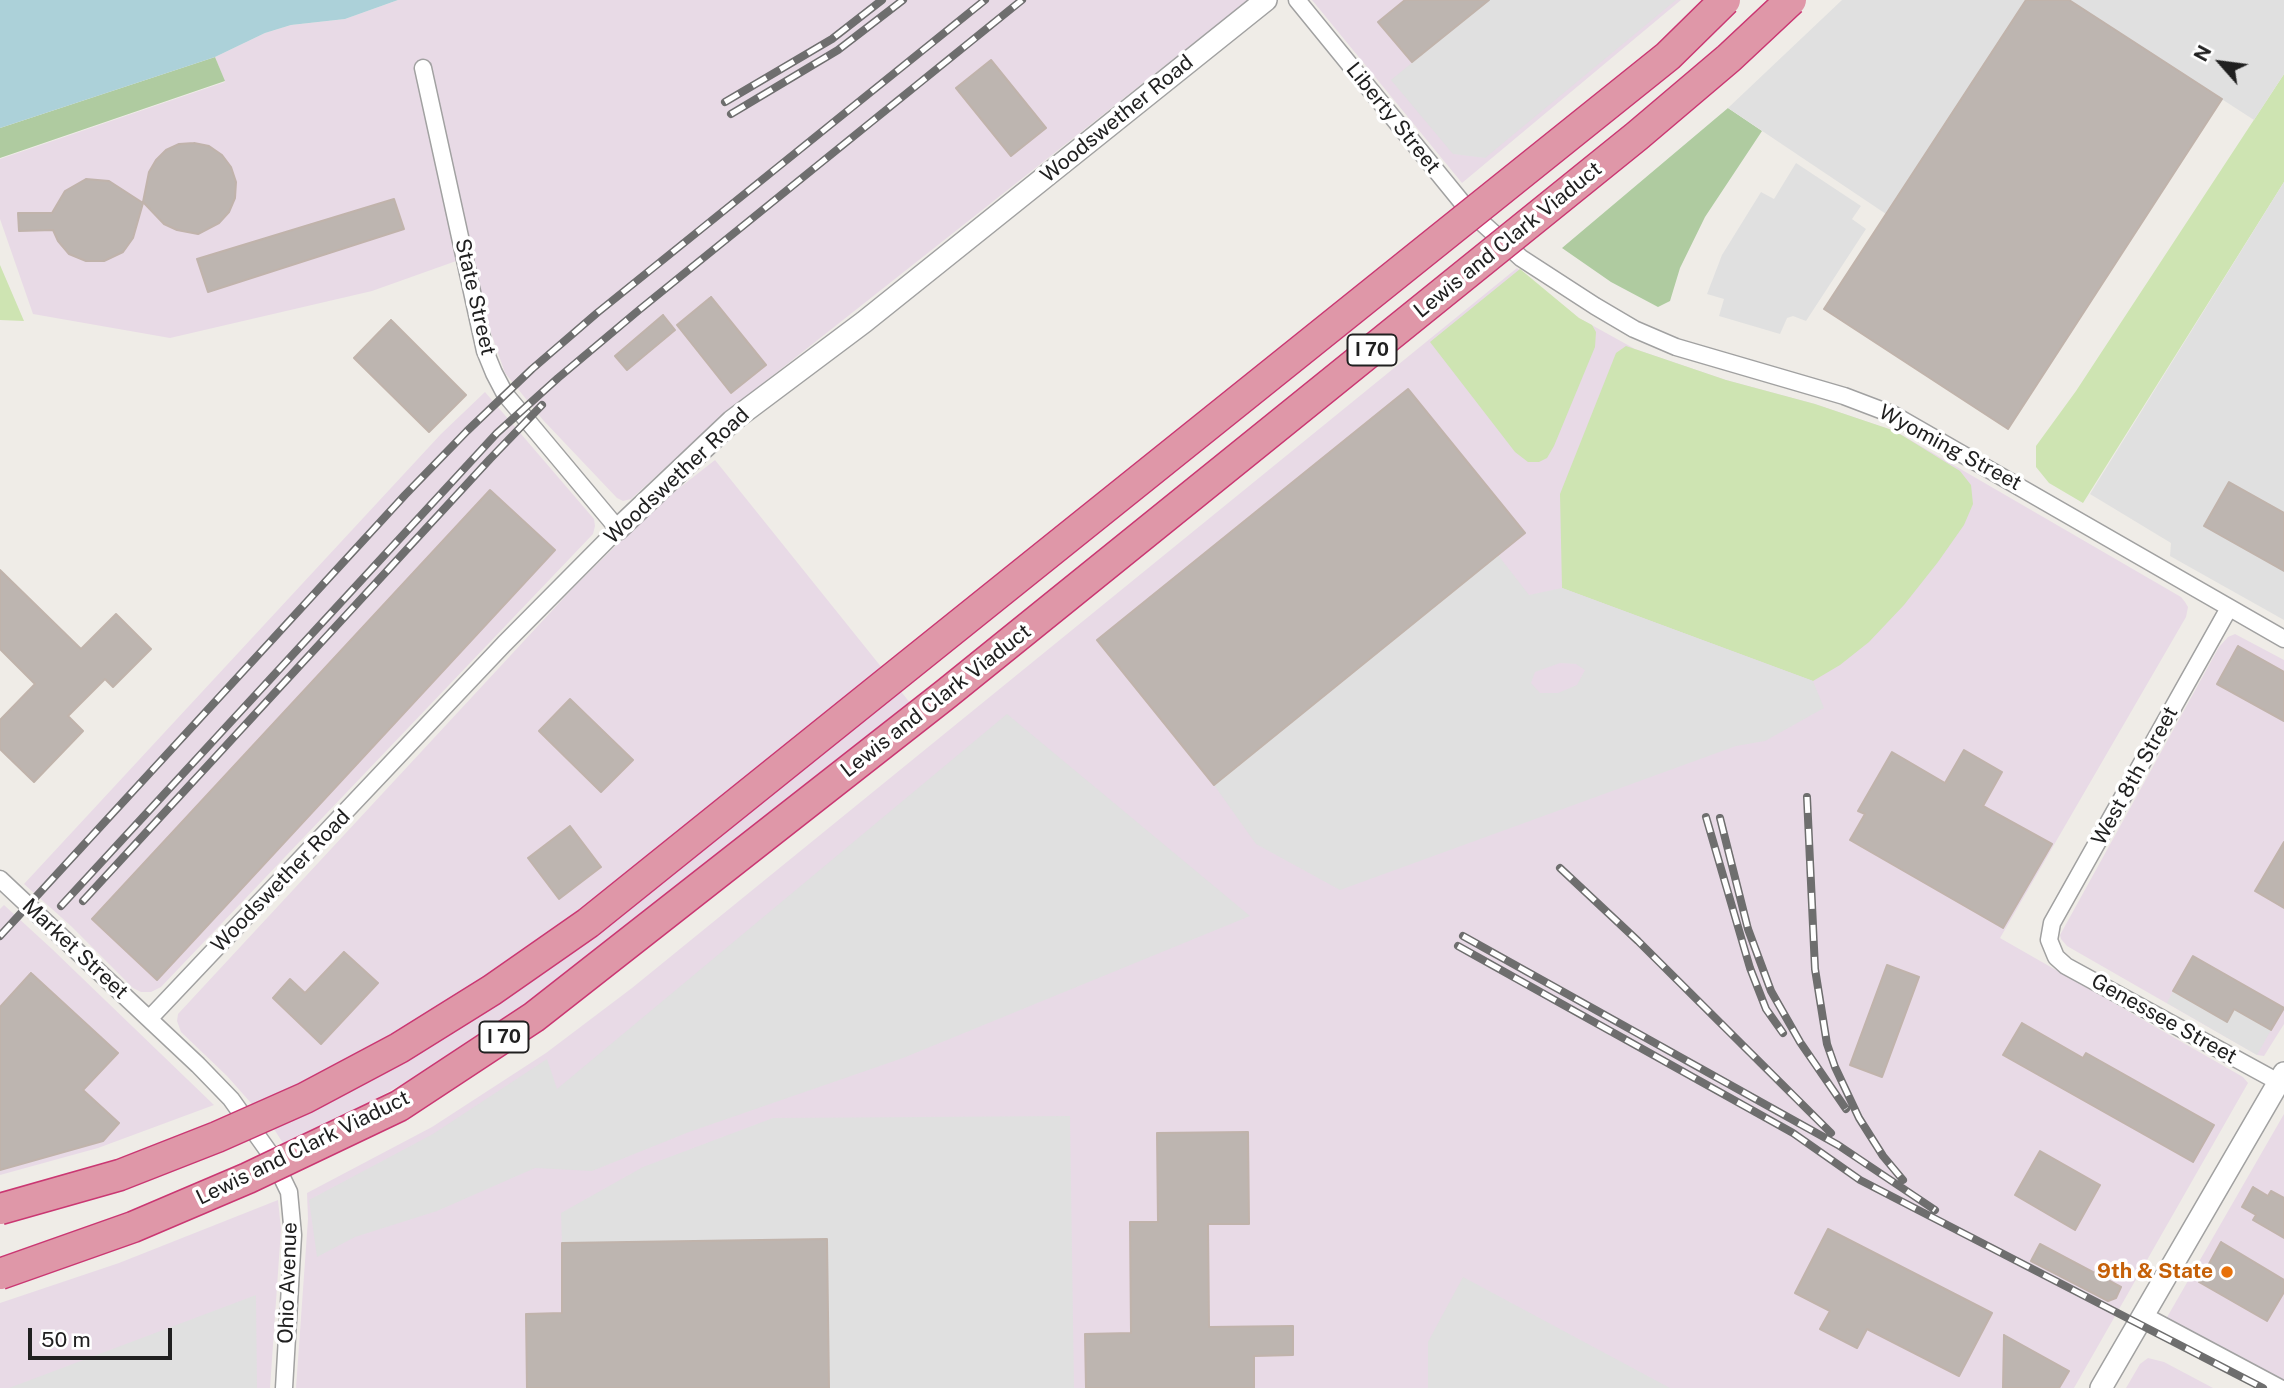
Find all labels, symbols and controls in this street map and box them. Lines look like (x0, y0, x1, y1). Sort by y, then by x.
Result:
north arrow (2186, 28, 2256, 98)
text: N (2189, 41, 2216, 65)
street label: Woodswether Road (1036, 50, 1198, 188)
street label: Liberty Street (1341, 57, 1445, 179)
street label: Lewis and Clark Viaduct (1409, 156, 1607, 324)
street label: State Street (449, 236, 501, 358)
road number: I 70 (1348, 334, 1396, 366)
street label: Wyoming Street (1874, 400, 2026, 496)
street label: Woodswether Road (599, 402, 755, 550)
street label: Lewis and Clark Viaduct (836, 619, 1036, 783)
street label: West 8th Street (2086, 702, 2184, 850)
street label: Woodswether Road (206, 804, 356, 958)
street label: Market Street (17, 894, 133, 1004)
street label: Genessee Street (2087, 969, 2241, 1069)
road number: I 70 (480, 1021, 528, 1052)
street label: Lewis and Clark Viaduct (192, 1085, 414, 1211)
street label: Ohio Avenue (273, 1222, 303, 1344)
place label: 9th & State (2097, 1259, 2213, 1285)
marker: 9th & State (2219, 1264, 2235, 1280)
scale bar (32, 1314, 175, 1358)
text: 50 m (41, 1327, 91, 1352)

